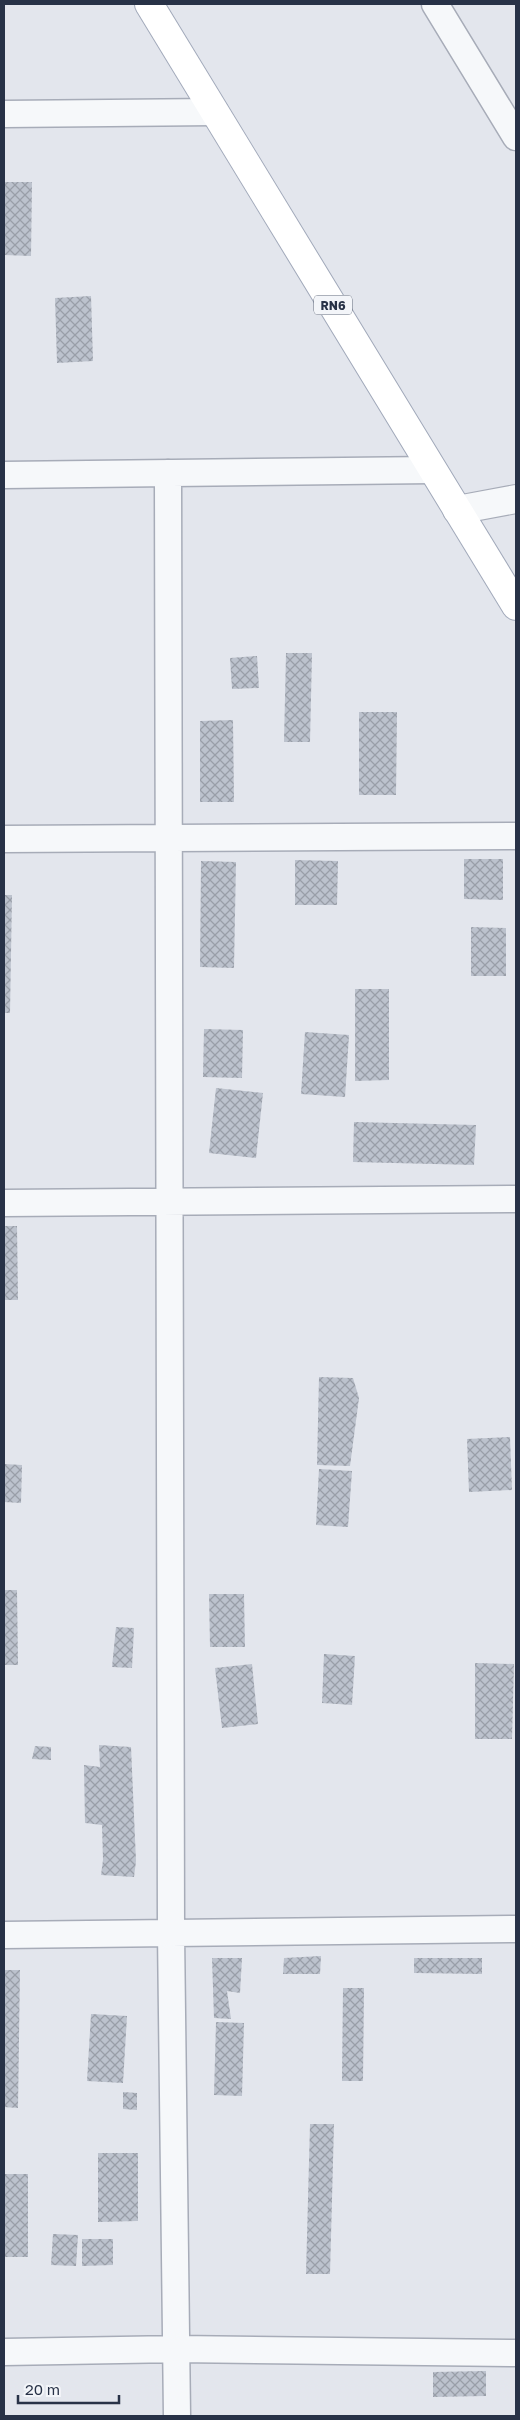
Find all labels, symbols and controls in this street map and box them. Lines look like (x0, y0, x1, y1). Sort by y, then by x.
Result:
road number: RN6 (314, 296, 352, 314)
scale bar (18, 2372, 119, 2404)
text: 20 m (25, 2380, 60, 2398)

